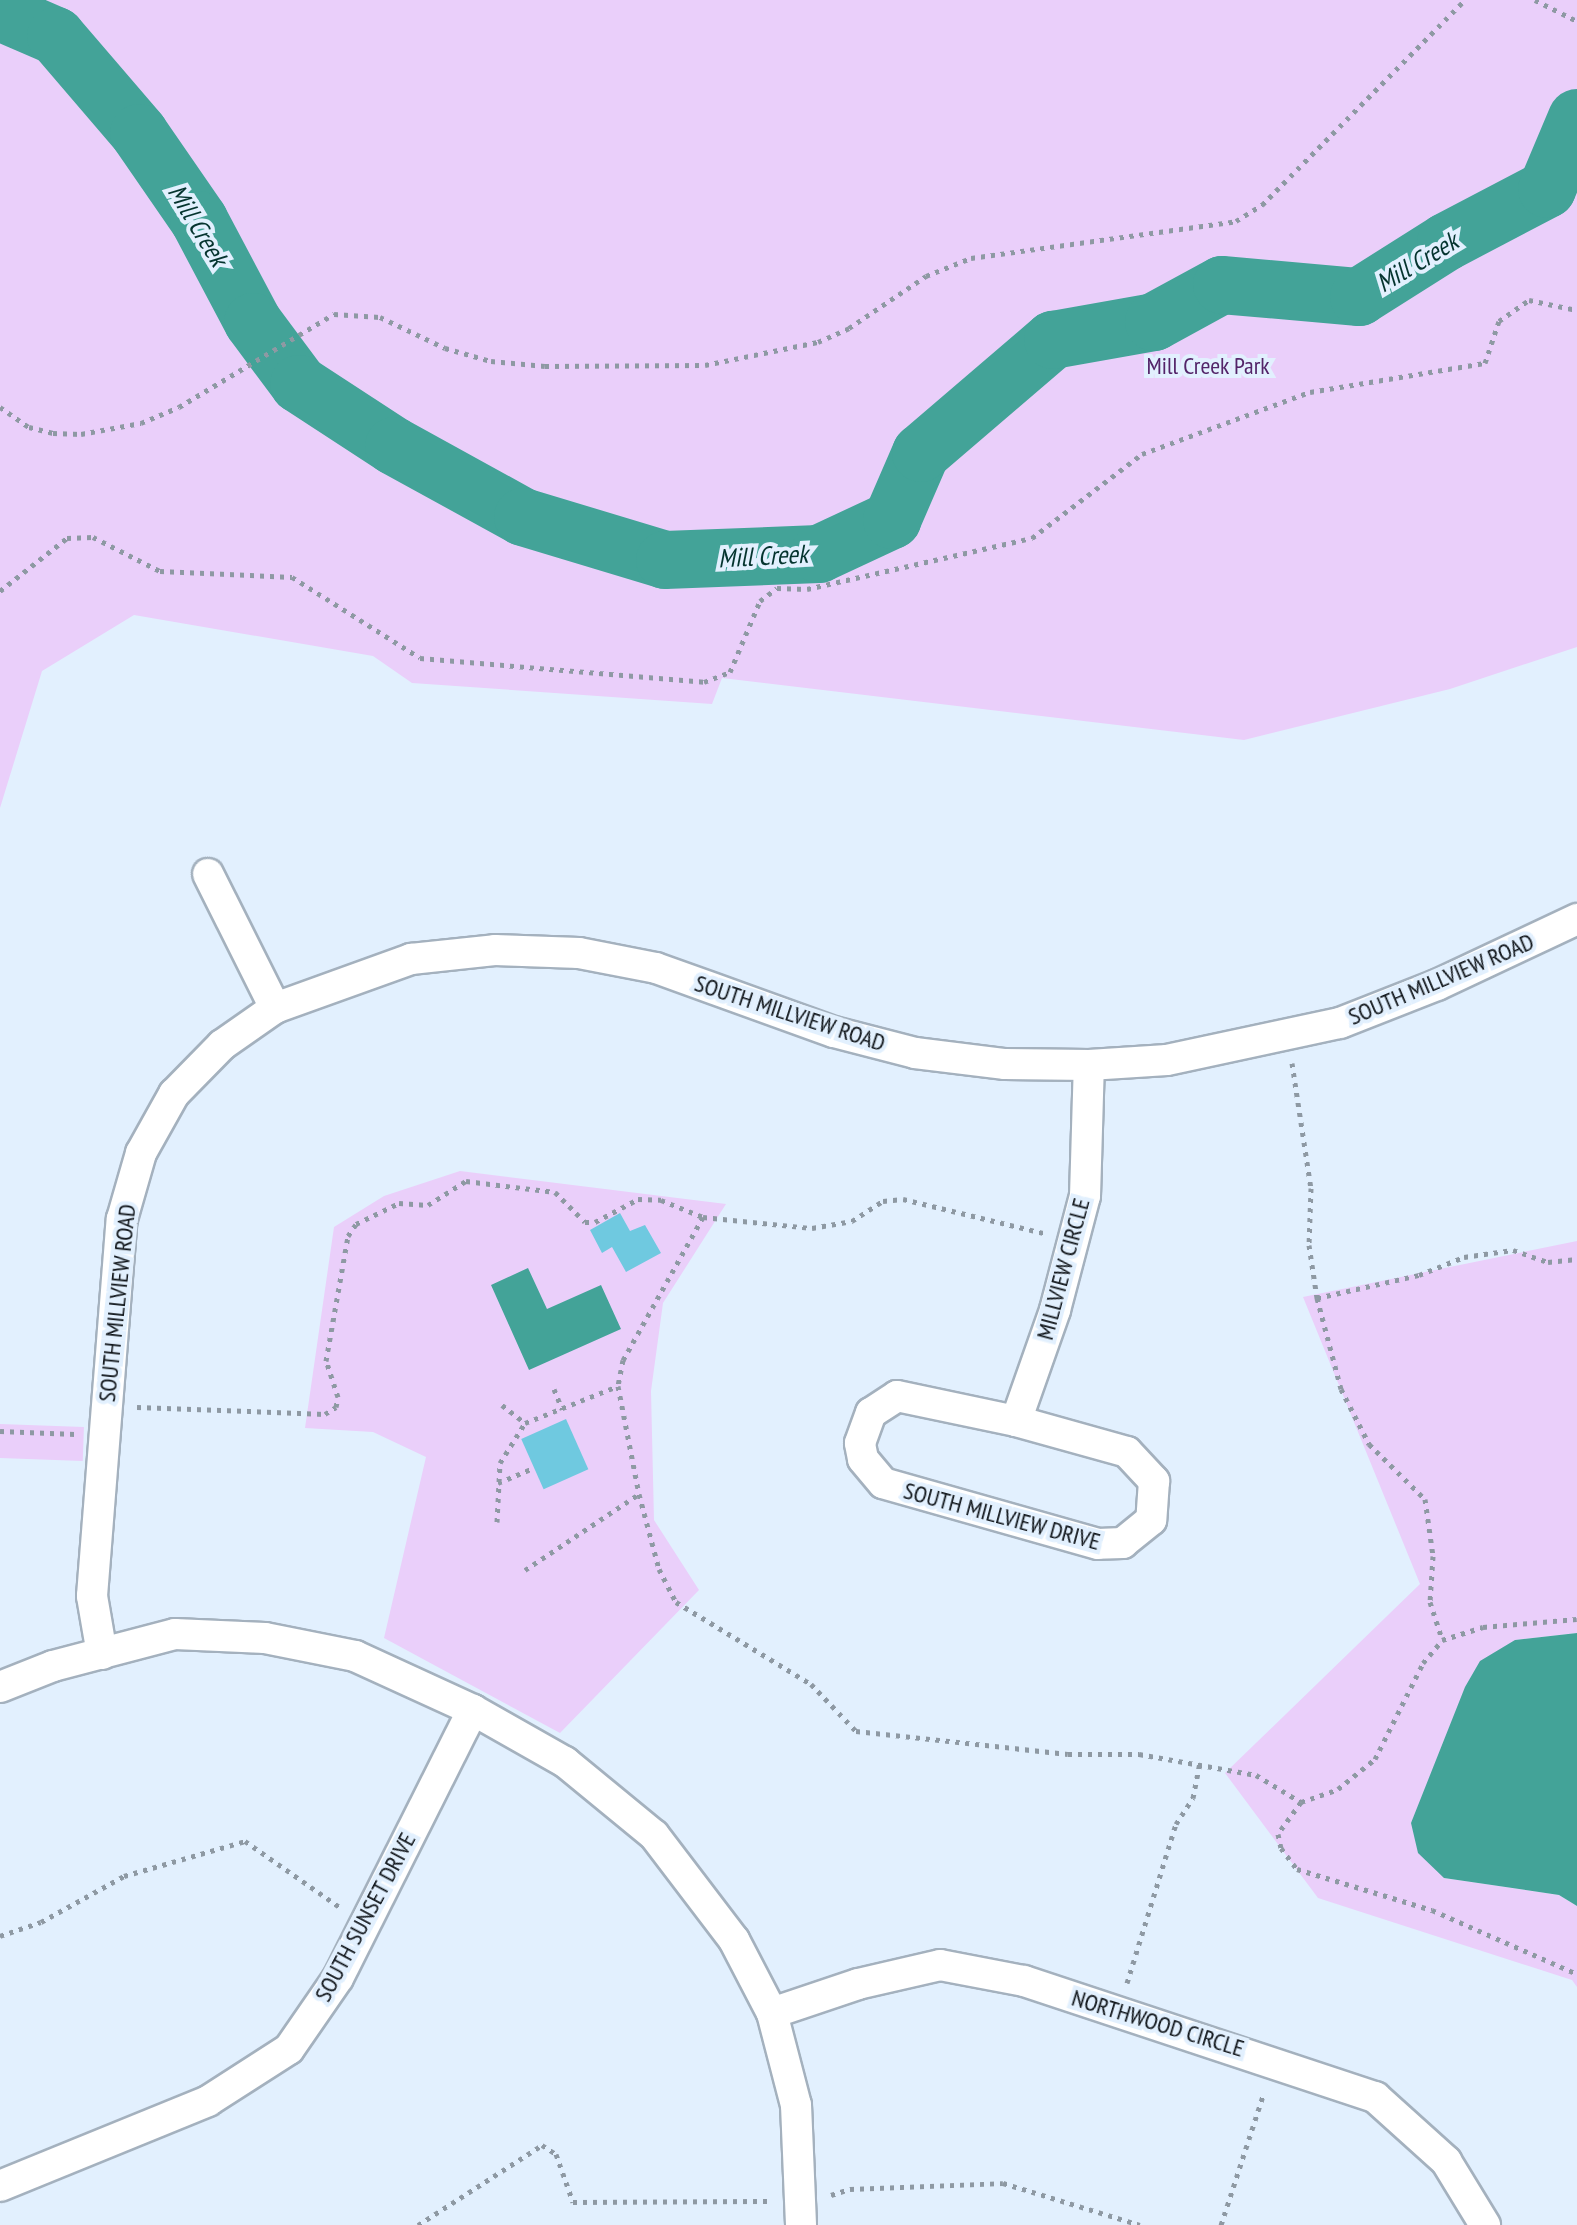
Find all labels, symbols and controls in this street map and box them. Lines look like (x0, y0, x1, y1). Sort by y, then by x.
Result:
water label: Mill Creek (161, 178, 235, 272)
water label: Mill Creek (1370, 225, 1464, 299)
park label: Mill Creek Park (1146, 352, 1270, 380)
water label: Mill Creek (717, 538, 809, 574)
street label: SOUTH MILLVIEW ROAD (1344, 927, 1538, 1031)
street label: SOUTH MILLVIEW ROAD (691, 969, 889, 1057)
street label: MILLVIEW CIRCLE (1030, 1195, 1096, 1343)
street label: SOUTH MILLVIEW ROAD (92, 1203, 142, 1403)
street label: SOUTH MILLVIEW DRIVE (900, 1476, 1104, 1556)
street label: SOUTH SUNSET DRIVE (308, 1827, 422, 2007)
street label: NORTHWOOD CIRCLE (1068, 1983, 1248, 2063)

